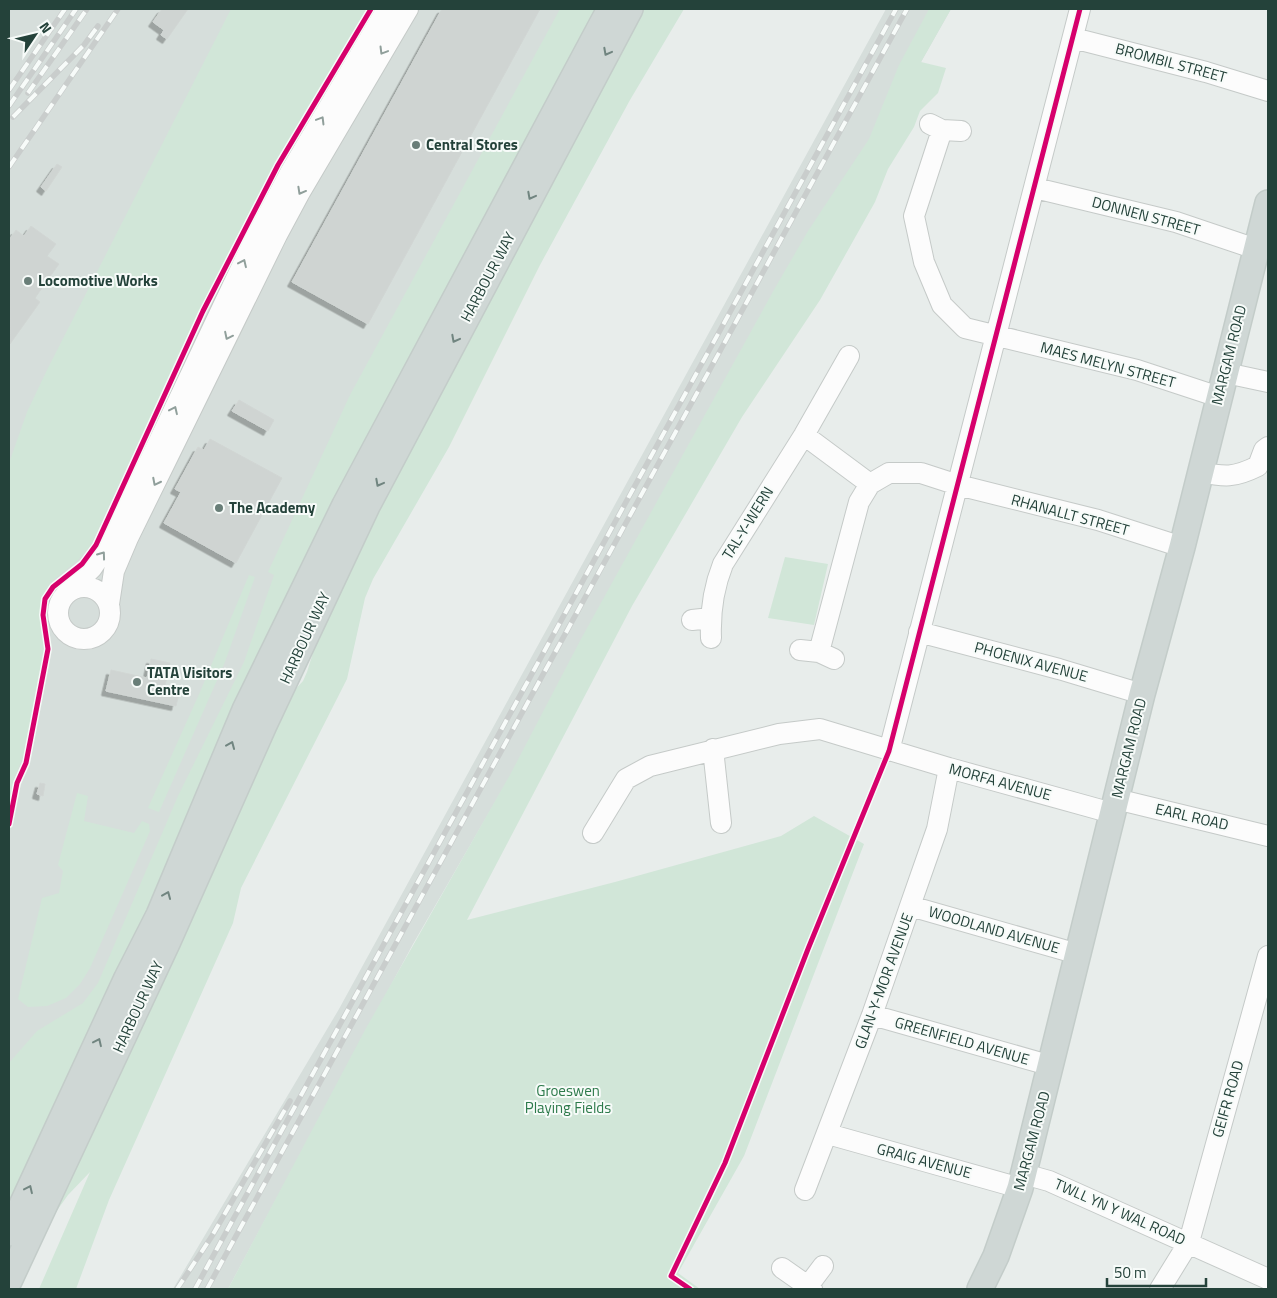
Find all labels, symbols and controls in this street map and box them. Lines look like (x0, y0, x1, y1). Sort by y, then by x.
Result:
north arrow (10, 10, 60, 60)
text: N (35, 17, 57, 37)
street label: BROMBIL STREET (1113, 37, 1229, 88)
one-way arrow (379, 45, 389, 54)
one-way arrow (603, 47, 613, 56)
one-way arrow (315, 117, 325, 126)
place label: Central Stores (426, 133, 518, 156)
marker: Central Stores (410, 139, 422, 151)
one-way arrow (297, 185, 307, 194)
one-way arrow (527, 190, 537, 199)
street label: DONNEN STREET (1089, 190, 1203, 241)
street label: HARBOUR WAY (454, 228, 521, 326)
one-way arrow (237, 259, 248, 268)
place label: Locomotive Works (38, 269, 158, 292)
marker: Locomotive Works (22, 275, 34, 287)
street label: MARGAM ROAD (1205, 302, 1252, 407)
one-way arrow (224, 331, 234, 340)
one-way arrow (451, 334, 461, 343)
street label: MAES MELYN STREET (1038, 335, 1178, 394)
one-way arrow (168, 406, 178, 415)
one-way arrow (152, 477, 162, 486)
one-way arrow (375, 478, 385, 487)
street label: TAL-Y-WERN (716, 482, 779, 564)
street label: RHANALLT STREET (1009, 488, 1132, 541)
place label: The Academy (229, 496, 316, 519)
marker: The Academy (213, 502, 225, 514)
one-way arrow (96, 551, 105, 561)
street label: HARBOUR WAY (273, 588, 336, 687)
street label: PHOENIX AVENUE (972, 635, 1090, 688)
place label: TATA Visitors Centre (147, 661, 232, 701)
marker: TATA Visitors Centre (131, 676, 143, 688)
street label: MARGAM ROAD (1105, 695, 1152, 800)
one-way arrow (224, 741, 235, 750)
street label: MORFA AVENUE (946, 757, 1054, 806)
street label: EARL ROAD (1153, 797, 1231, 836)
one-way arrow (161, 891, 172, 900)
street label: WOODLAND AVENUE (926, 900, 1063, 959)
street label: GLAN-Y-MOR AVENUE (848, 910, 919, 1052)
street label: HARBOUR WAY (106, 957, 169, 1056)
street label: GREENFIELD AVENUE (892, 1010, 1032, 1071)
one-way arrow (91, 1038, 102, 1047)
street label: GEIFR ROAD (1206, 1058, 1249, 1140)
park label: Groeswen Playing Fields (525, 1079, 611, 1119)
street label: MARGAM ROAD (1007, 1088, 1056, 1193)
street label: GRAIG AVENUE (874, 1137, 974, 1184)
street label: TWLL YN Y WAL ROAD (1051, 1172, 1190, 1251)
one-way arrow (23, 1185, 33, 1194)
scale bar (1107, 1256, 1206, 1288)
text: 50 m (1114, 1261, 1147, 1284)

